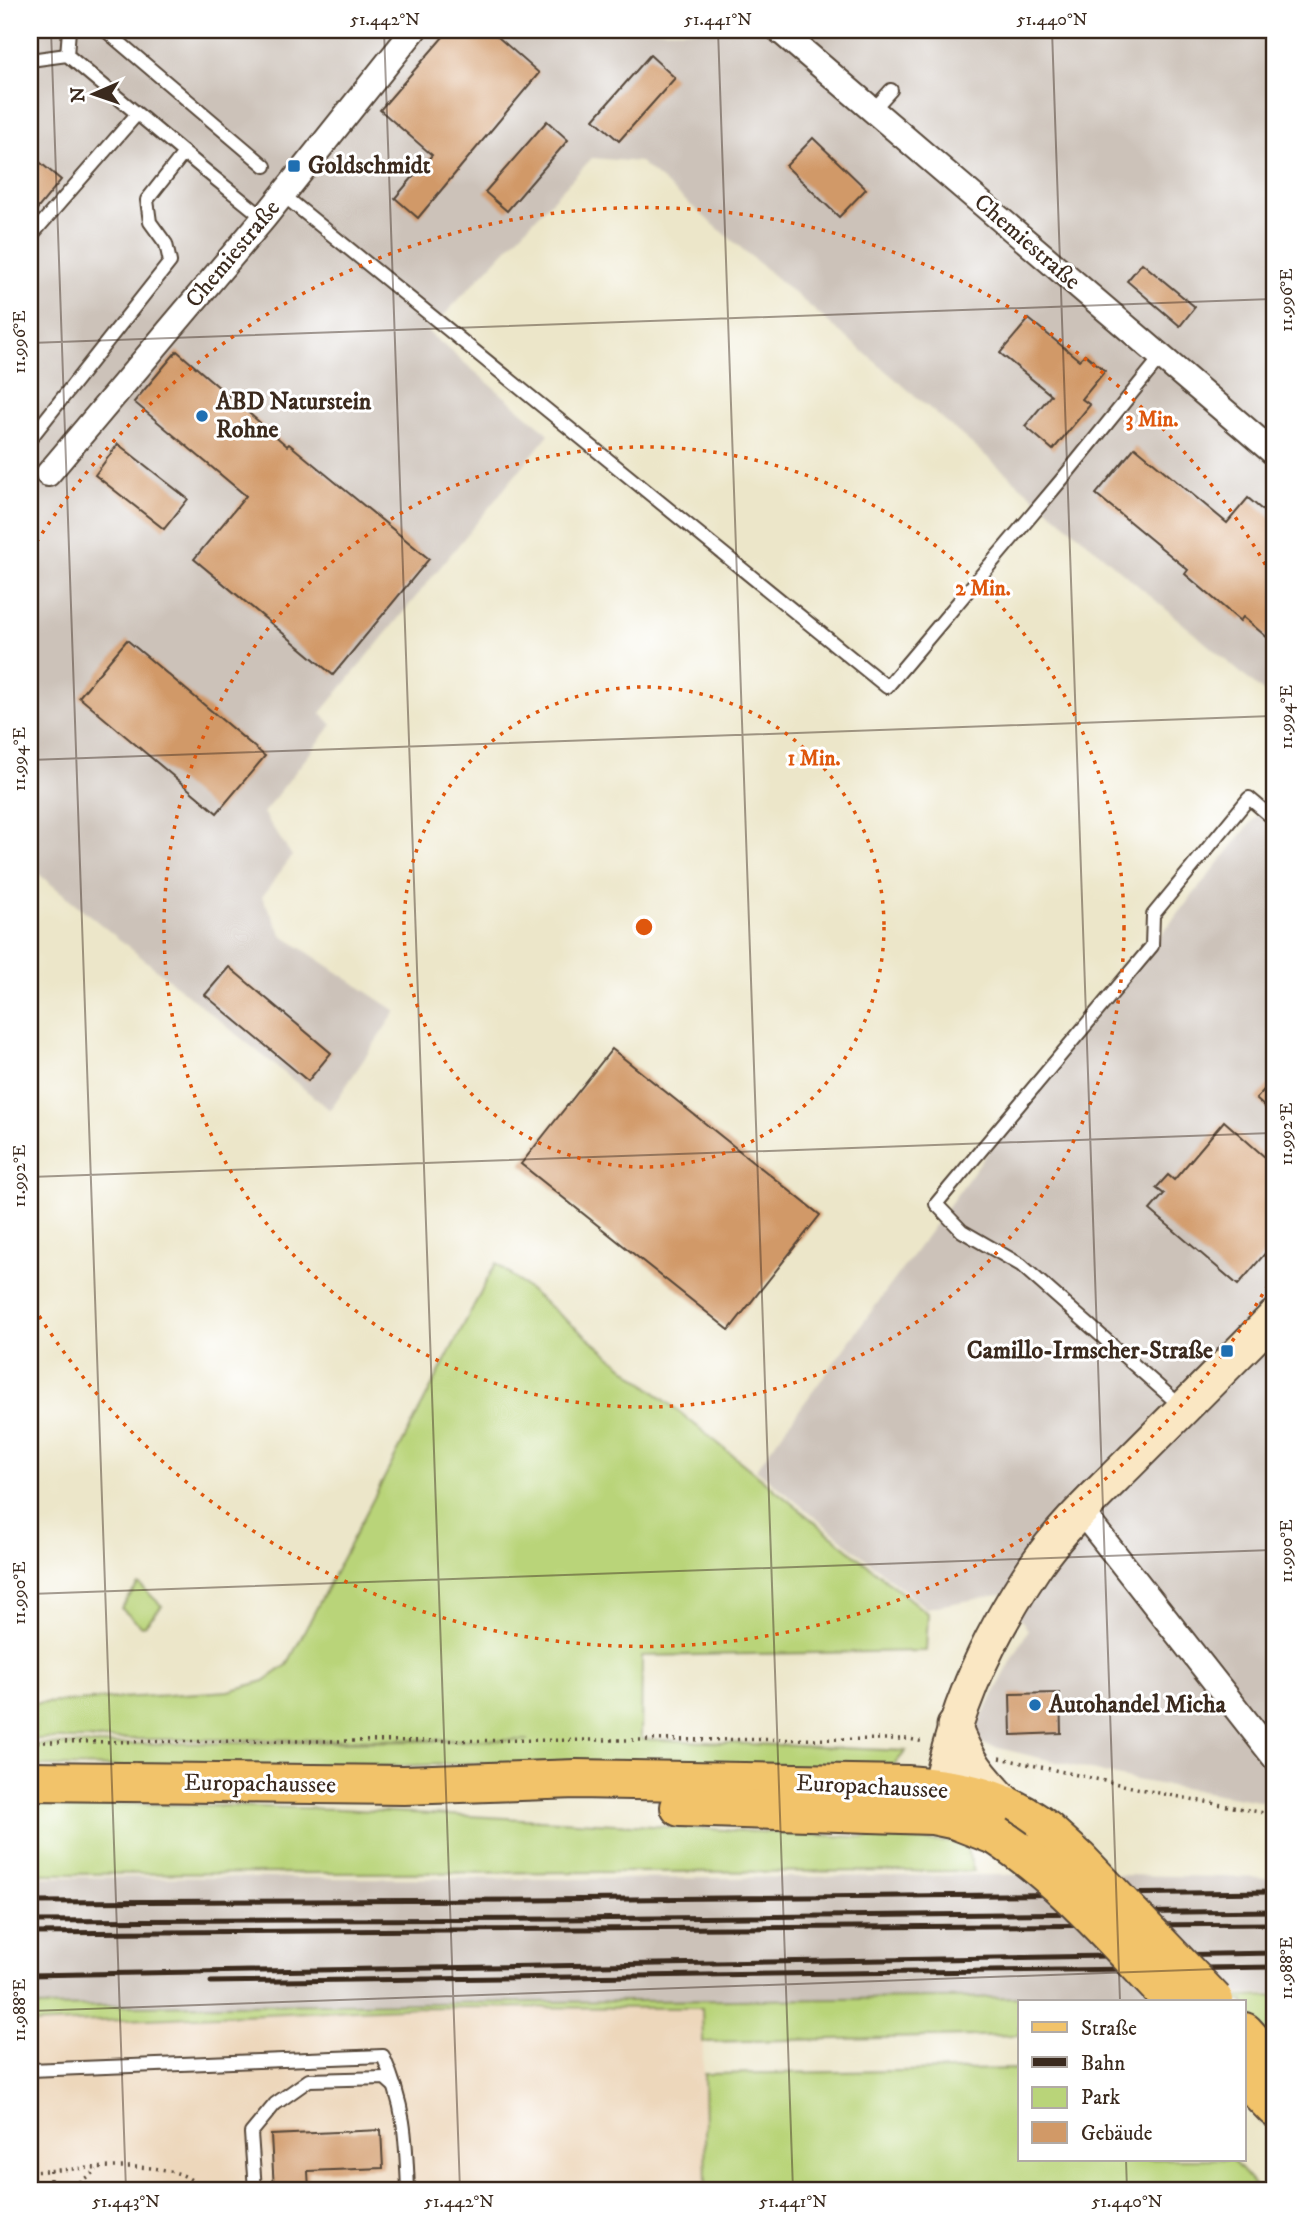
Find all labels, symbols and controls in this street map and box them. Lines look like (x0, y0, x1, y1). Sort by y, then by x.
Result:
text: 51.442°N (350, 9, 420, 31)
text: 51.441°N (684, 9, 752, 31)
text: 51.440°N (1017, 9, 1088, 31)
north arrow (60, 60, 130, 130)
text: N (67, 86, 90, 103)
place label: Goldschmidt (308, 151, 431, 181)
marker: Goldschmidt (286, 158, 302, 174)
street label: Chemiestraße (967, 187, 1087, 297)
street label: Chemiestraße (179, 194, 287, 314)
text: 11.996°E (1276, 268, 1298, 332)
text: 11.996°E (9, 310, 31, 374)
place label: ABD Naturstein Rohne (215, 387, 372, 445)
text: 3 Min. (1126, 407, 1178, 433)
marker: ABD Naturstein Rohne (194, 408, 210, 424)
text: 2 Min. (955, 576, 1011, 602)
text: 11.994°E (1276, 685, 1298, 749)
text: 11.994°E (9, 727, 31, 791)
text: 1 Min. (788, 746, 840, 772)
centre of rings (632, 915, 656, 939)
text: 11.992°E (1276, 1102, 1298, 1165)
text: 11.992°E (9, 1144, 31, 1207)
place label: Camillo-Irmscher-Straße (967, 1336, 1213, 1366)
marker: Camillo-Irmscher-Straße (1219, 1343, 1235, 1359)
text: 11.990°E (1276, 1519, 1298, 1583)
text: 11.990°E (9, 1561, 31, 1625)
place label: Autohandel Micha (1048, 1690, 1227, 1720)
marker: Autohandel Micha (1027, 1697, 1043, 1713)
street label: Europachaussee (184, 1768, 336, 1800)
street label: Europachaussee (795, 1768, 949, 1806)
text: 11.988°E (1276, 1936, 1298, 1999)
text: 11.988°E (9, 1978, 31, 2041)
legend (1018, 2000, 1246, 2160)
text: Straße (1081, 2016, 1137, 2042)
text: Bahn (1081, 2051, 1125, 2077)
text: Park (1081, 2085, 1121, 2111)
text: Gebäude (1081, 2121, 1153, 2147)
text: 51.443°N (92, 2191, 160, 2213)
text: 51.442°N (424, 2191, 494, 2213)
text: 51.441°N (759, 2191, 827, 2213)
text: 51.440°N (1092, 2191, 1163, 2213)

